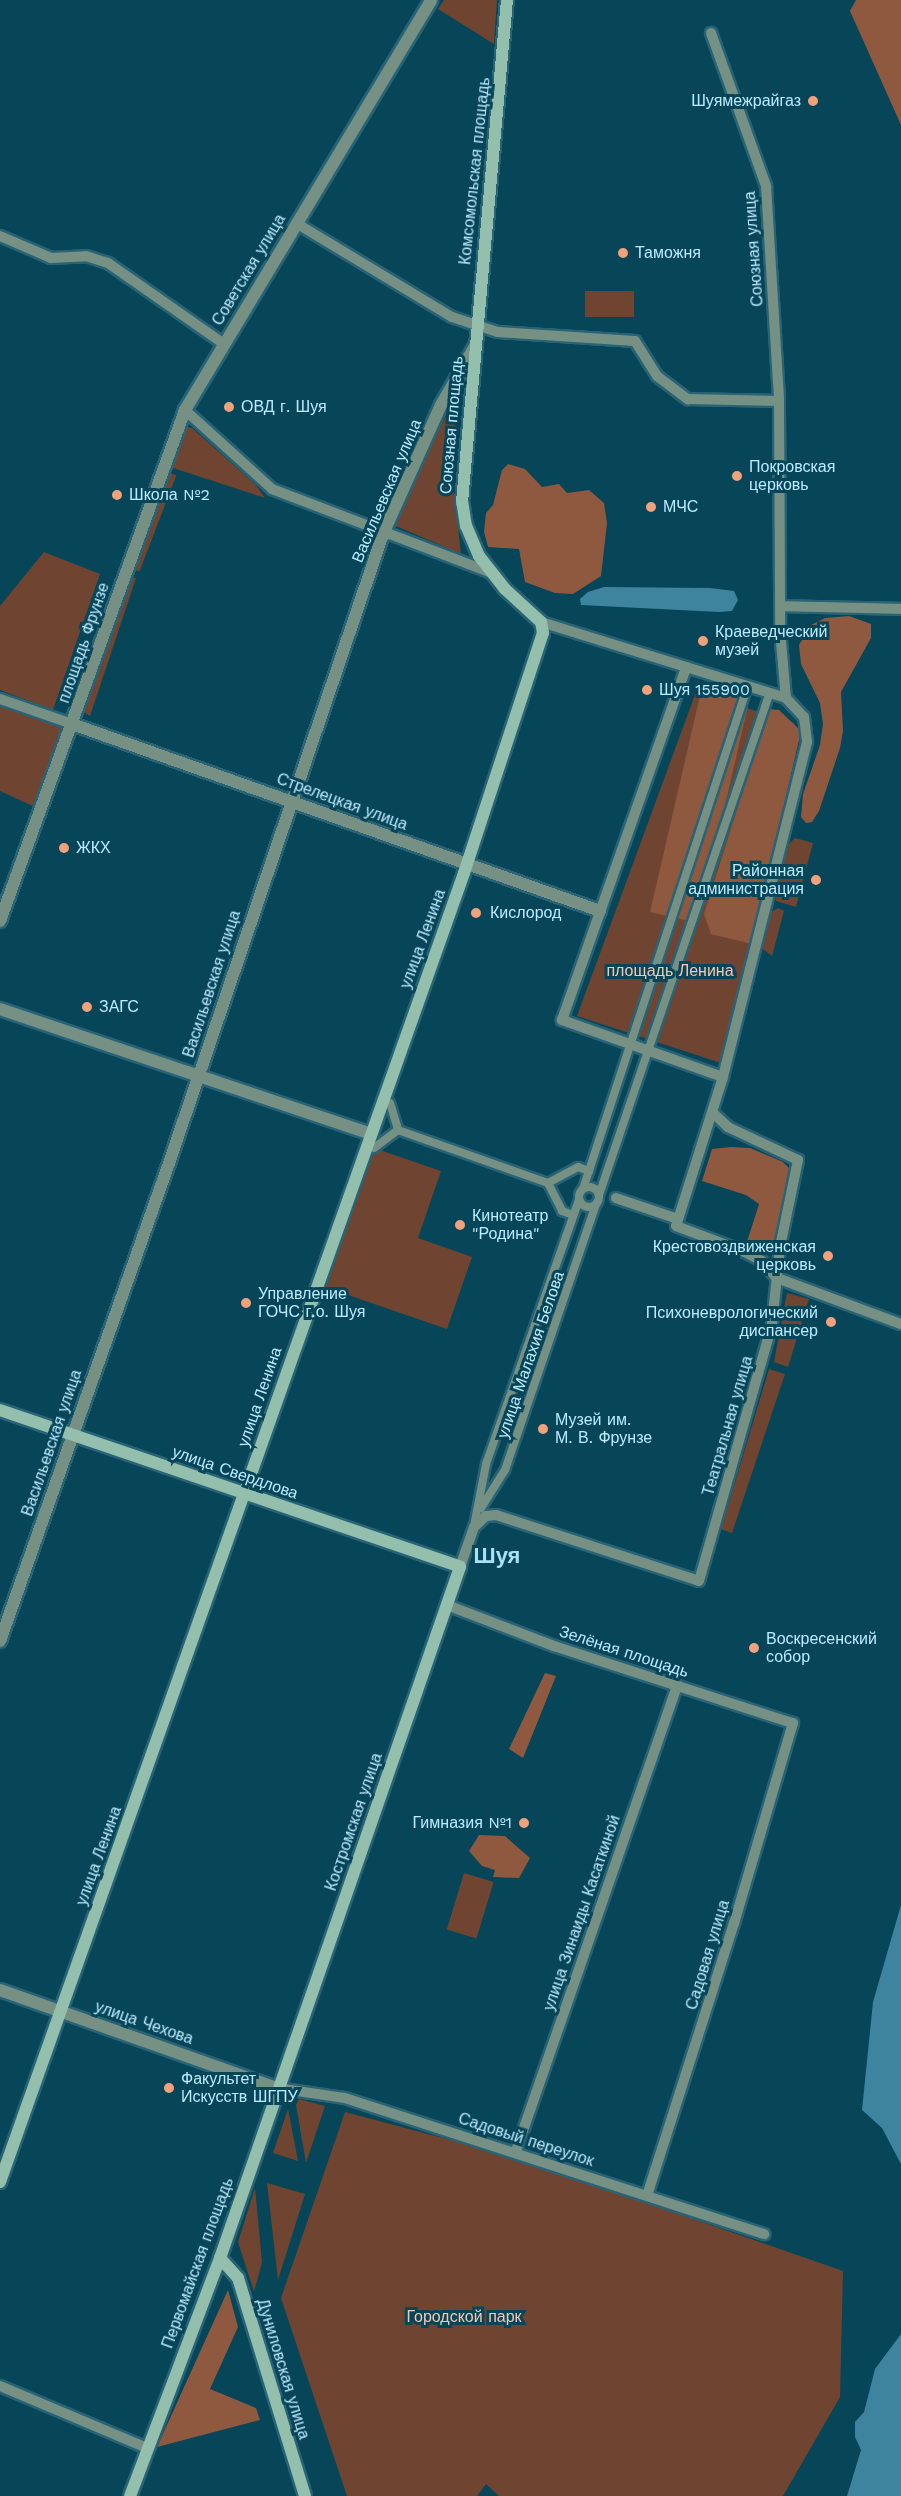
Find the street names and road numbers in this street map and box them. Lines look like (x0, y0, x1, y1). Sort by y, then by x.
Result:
street label: Комсомольская площадь (456, 76, 494, 266)
street label: Союзная улица (740, 191, 768, 307)
street label: Советская улица (208, 211, 290, 329)
street label: Союзная площадь (436, 355, 468, 495)
street label: Васильевская улица (348, 416, 426, 566)
street label: площадь Фрунзе (54, 580, 114, 706)
street label: Стрелецкая улица (274, 769, 410, 835)
street label: улица Ленина (396, 887, 450, 991)
street label: Васильевская улица (179, 908, 245, 1060)
street label: улица Малахия Белова (493, 1269, 569, 1441)
street label: улица Ленина (234, 1345, 286, 1449)
street label: Театральная улица (699, 1354, 757, 1498)
street label: Васильевская улица (18, 1367, 86, 1519)
street label: улица Свердлова (170, 1442, 300, 1504)
street label: Зелёная площадь (557, 1622, 691, 1682)
street label: Костромская улица (321, 1750, 387, 1894)
street label: улица Ленина (72, 1804, 126, 1908)
street label: улица Зинаиды Касаткиной (539, 1813, 625, 2013)
street label: Садовая улица (682, 1898, 734, 2012)
street label: улица Чехова (92, 1997, 196, 2049)
street label: Садовый переулок (456, 2109, 596, 2171)
street label: Первомайская площадь (158, 2175, 238, 2351)
street label: Дуниловская улица (252, 2296, 314, 2442)

